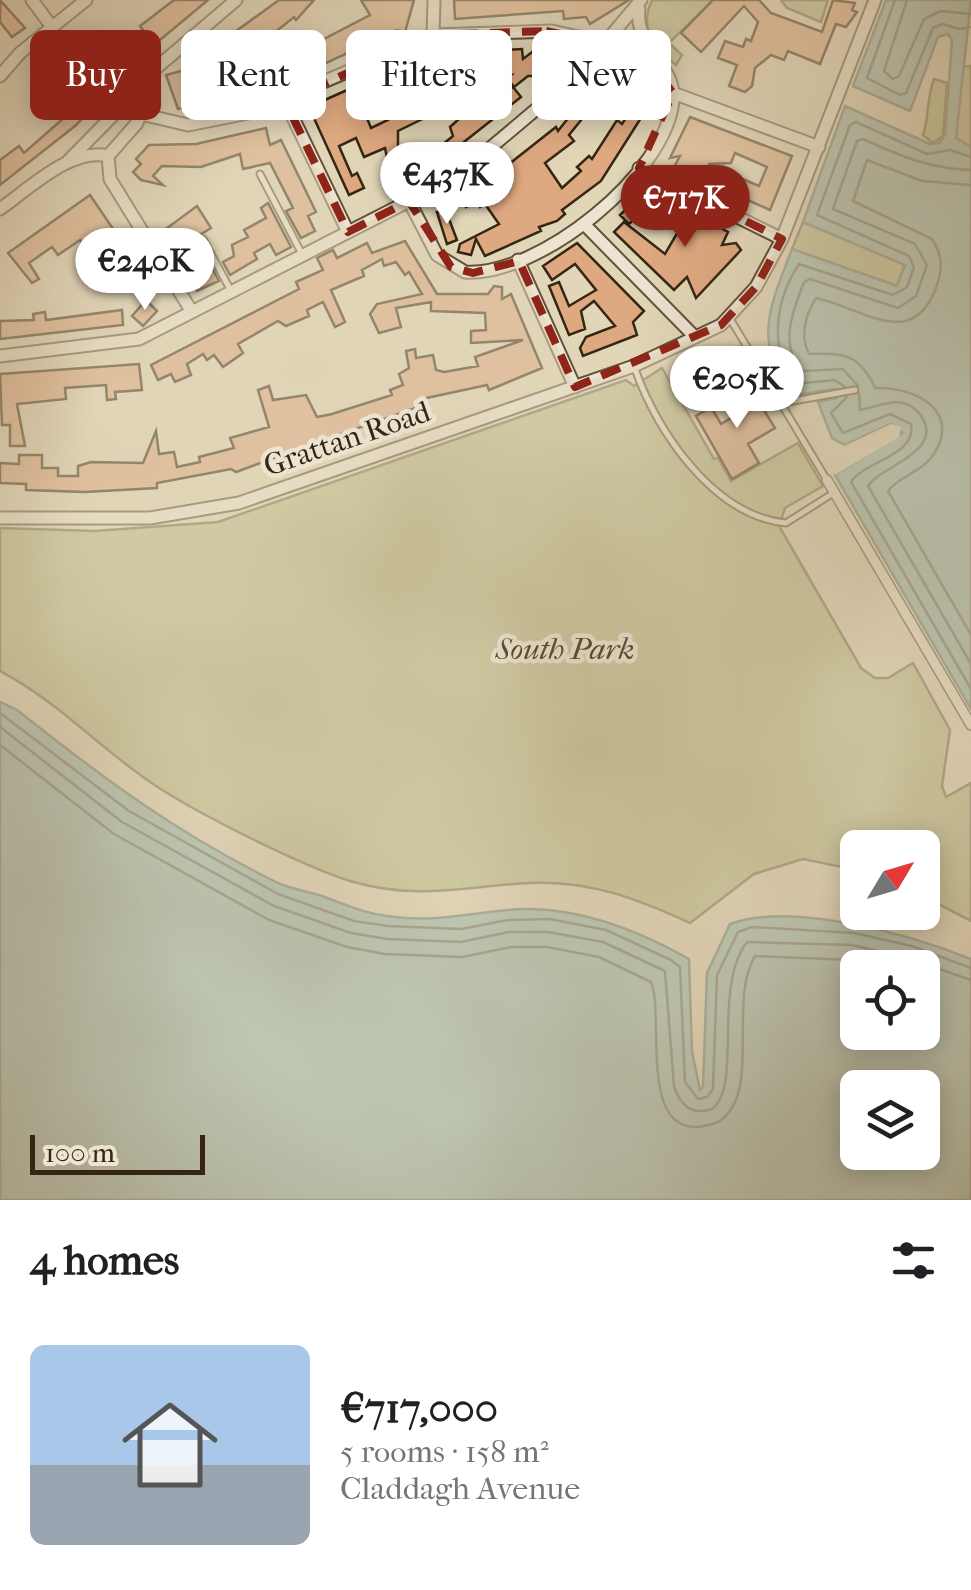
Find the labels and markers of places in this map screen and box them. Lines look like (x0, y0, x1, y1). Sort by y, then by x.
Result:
pin: €437K (377, 142, 517, 227)
pin: €717K (615, 165, 755, 250)
pin: €240K (75, 228, 215, 313)
pin: €205K (667, 346, 807, 431)

